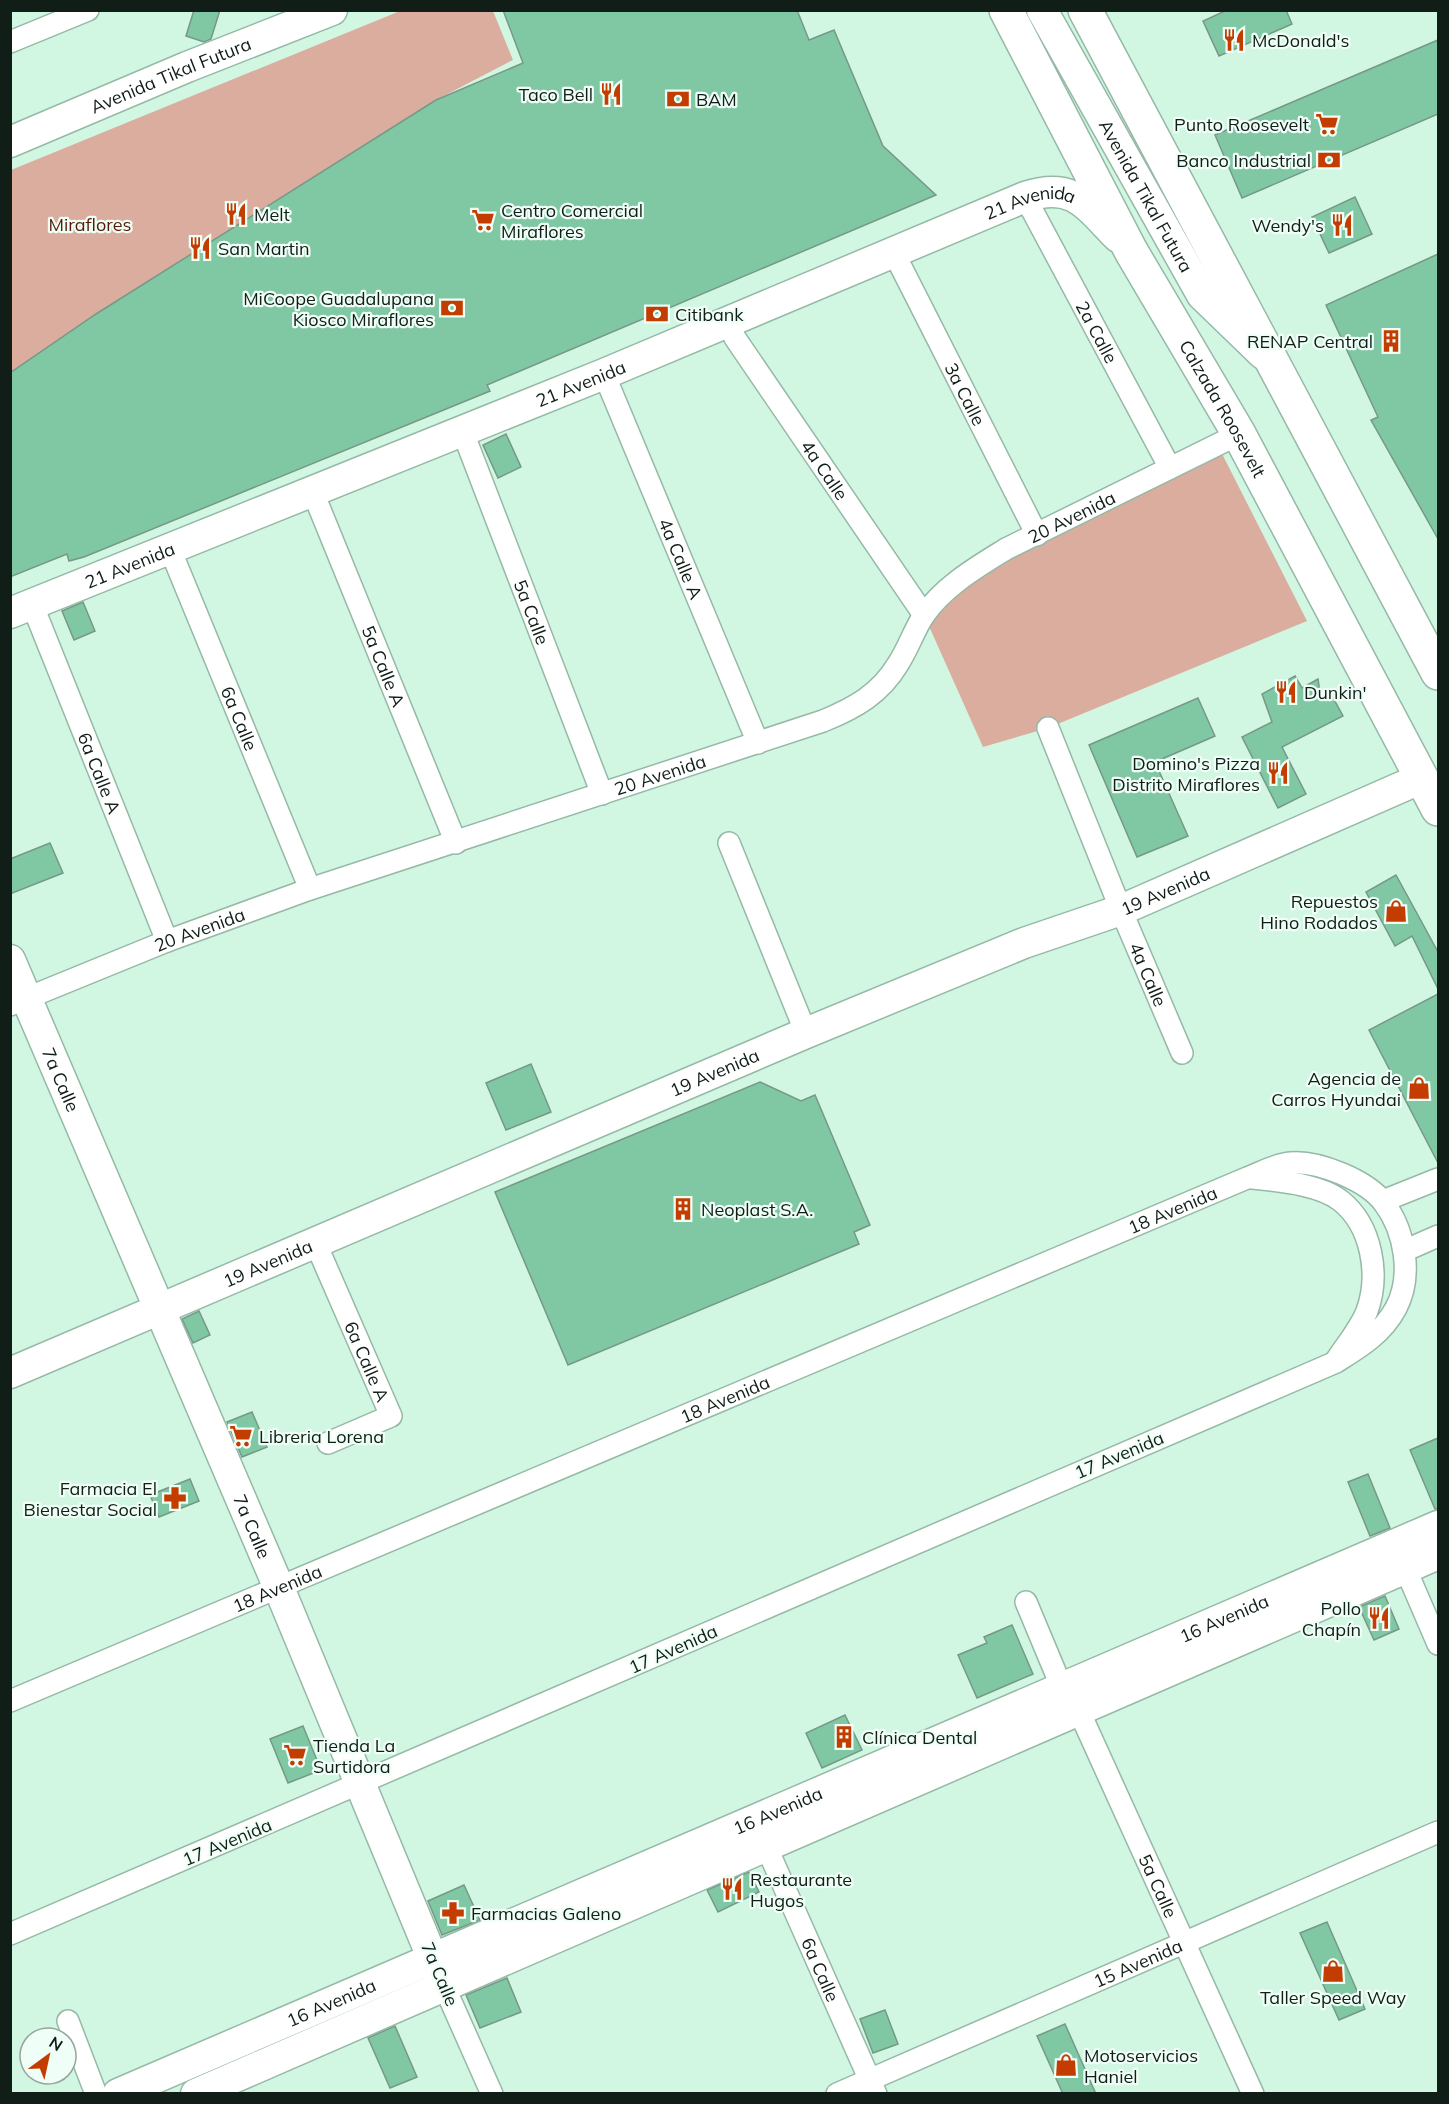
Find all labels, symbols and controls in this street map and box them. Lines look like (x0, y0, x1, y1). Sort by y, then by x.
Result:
restaurant icon: McDonald's (1221, 27, 1247, 53)
place label: McDonald's (1252, 29, 1349, 52)
street label: Avenida Tikal Futura (87, 32, 254, 118)
restaurant icon: Taco Bell (598, 81, 624, 107)
place label: Taco Bell (518, 83, 593, 106)
bank icon: BAM (665, 86, 691, 112)
place label: BAM (696, 88, 737, 111)
supermarket icon: Punto Roosevelt (1314, 111, 1340, 137)
place label: Punto Roosevelt (1174, 113, 1309, 136)
street label: Avenida Tikal Futura (1094, 115, 1198, 276)
bank icon: Banco Industrial (1316, 147, 1342, 173)
place label: Banco Industrial (1176, 149, 1311, 172)
street label: 21 Avenida (981, 180, 1079, 224)
place label: Centro Comercial Miraflores (501, 199, 643, 243)
restaurant icon: Melt (223, 201, 249, 227)
place label: Melt (254, 203, 290, 226)
supermarket icon: Centro Comercial Miraflores (470, 207, 496, 233)
restaurant icon: Wendy's (1329, 212, 1355, 238)
park label: Miraflores (49, 213, 131, 236)
place label: Wendy's (1251, 214, 1324, 237)
restaurant icon: San Martin (187, 235, 213, 261)
place label: San Martin (218, 237, 310, 260)
place label: MiCoope Guadalupana Kiosco Miraflores (243, 287, 434, 331)
bank icon: MiCoope Guadalupana Kiosco Miraflores (439, 295, 465, 321)
street label: 2a Calle (1071, 297, 1123, 367)
bank icon: Citibank (644, 301, 670, 327)
place label: Citibank (675, 303, 744, 326)
building icon: RENAP Central (1378, 328, 1404, 354)
place label: RENAP Central (1247, 330, 1373, 353)
street label: Calzada Roosevelt (1175, 336, 1271, 481)
street label: 21 Avenida (532, 355, 629, 412)
street label: 3a Calle (940, 359, 991, 429)
street label: 4a Calle (796, 435, 853, 504)
street label: 20 Avenida (1024, 485, 1119, 548)
street label: 4a Calle A (654, 515, 708, 602)
street label: 21 Avenida (81, 536, 178, 593)
street label: 5a Calle (509, 576, 555, 648)
street label: 5a Calle A (357, 622, 411, 710)
restaurant icon: Dunkin' (1273, 679, 1299, 705)
place label: Dunkin' (1304, 681, 1366, 704)
street label: 6a Calle (216, 683, 263, 754)
street label: 6a Calle A (73, 729, 126, 817)
street label: 20 Avenida (611, 749, 709, 800)
place label: Domino's Pizza Distrito Miraflores (1112, 752, 1260, 796)
restaurant icon: Domino's Pizza Distrito Miraflores (1265, 760, 1291, 786)
street label: 19 Avenida (1117, 861, 1213, 920)
place label: Repuestos Hino Rodados (1260, 890, 1378, 934)
shop icon: Repuestos Hino Rodados (1383, 898, 1409, 924)
street label: 20 Avenida (151, 902, 248, 957)
street label: 4a Calle (1125, 939, 1172, 1010)
street label: 19 Avenida (666, 1043, 763, 1101)
street label: 7a Calle (37, 1044, 85, 1115)
place label: Agencia de Carros Hyundai (1271, 1067, 1401, 1111)
shop icon: Agencia de Carros Hyundai (1406, 1075, 1432, 1101)
street label: 18 Avenida (1124, 1180, 1221, 1239)
building icon: Neoplast S.A. (670, 1196, 696, 1222)
place label: Neoplast S.A. (701, 1198, 813, 1221)
street label: 19 Avenida (219, 1234, 316, 1292)
street label: 6a Calle A (340, 1318, 395, 1405)
street label: 18 Avenida (677, 1370, 773, 1428)
supermarket icon: Libreria Lorena (228, 1423, 254, 1449)
place label: Libreria Lorena (259, 1425, 384, 1448)
street label: 17 Avenida (1071, 1426, 1167, 1484)
place label: Farmacia El Bienestar Social (23, 1477, 157, 1521)
pharmacy icon: Farmacia El Bienestar Social (162, 1485, 188, 1511)
street label: 7a Calle (229, 1491, 276, 1562)
street label: 18 Avenida (229, 1559, 325, 1617)
street label: 16 Avenida (1176, 1589, 1272, 1647)
place label: Pollo Chapín (1302, 1597, 1361, 1641)
restaurant icon: Pollo Chapín (1366, 1605, 1392, 1631)
street label: 17 Avenida (625, 1619, 721, 1679)
building icon: Clínica Dental (831, 1724, 857, 1750)
place label: Clínica Dental (862, 1726, 977, 1749)
place label: Tienda La Surtidora (313, 1734, 395, 1778)
supermarket icon: Tienda La Surtidora (282, 1742, 308, 1768)
street label: 16 Avenida (729, 1781, 826, 1840)
street label: 17 Avenida (179, 1813, 275, 1871)
street label: 5a Calle (1134, 1850, 1183, 1921)
place label: Restaurante Hugos (750, 1868, 852, 1912)
restaurant icon: Restaurante Hugos (719, 1876, 745, 1902)
pharmacy icon: Farmacias Galeno (440, 1900, 466, 1926)
place label: Farmacias Galeno (471, 1902, 621, 1925)
street label: 15 Avenida (1090, 1933, 1186, 1992)
street label: 6a Calle (797, 1934, 845, 2005)
street label: 7a Calle (416, 1938, 464, 2010)
shop icon: Taller Speed Way (1320, 1958, 1346, 1984)
street label: 16 Avenida (283, 1973, 379, 2032)
place label: Taller Speed Way (1260, 1986, 1407, 2009)
north arrow (18, 2026, 78, 2086)
text: N (46, 2032, 67, 2055)
place label: Motoservicios Haniel (1084, 2044, 1198, 2088)
shop icon: Motoservicios Haniel (1053, 2052, 1079, 2078)

